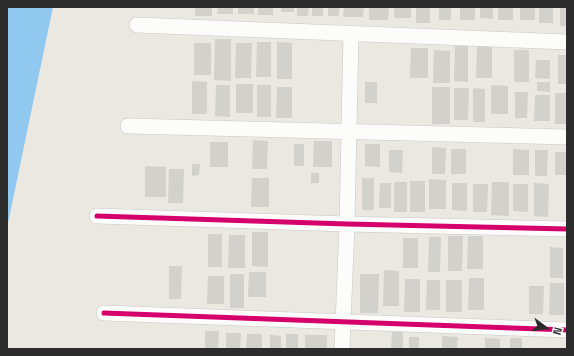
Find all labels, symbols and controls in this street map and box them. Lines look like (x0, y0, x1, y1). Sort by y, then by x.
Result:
north arrow (526, 308, 566, 348)
text: N (550, 326, 565, 336)

